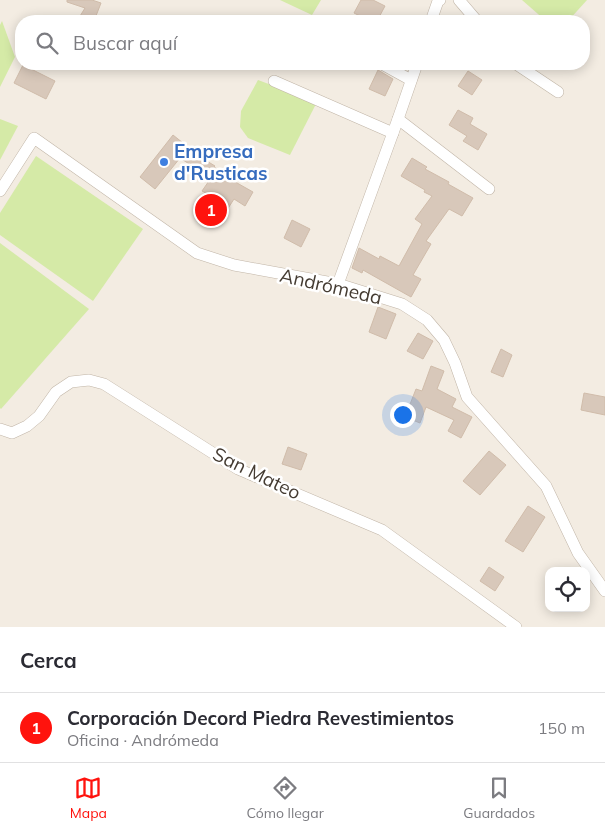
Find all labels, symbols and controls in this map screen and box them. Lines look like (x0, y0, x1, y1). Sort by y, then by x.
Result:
search box (15, 15, 590, 70)
icon: search (33, 29, 61, 57)
text: Buscar aquí (73, 31, 177, 55)
place label: Empresa d'Rusticas (174, 139, 267, 185)
marker: Empresa d'Rusticas (158, 156, 170, 168)
pin: 1 (195, 191, 227, 229)
street label: Andrómeda (278, 263, 384, 309)
your location (390, 402, 416, 428)
street label: San Mateo (209, 441, 305, 505)
map controls (545, 567, 590, 612)
button: locate (545, 567, 590, 612)
text: Cerca (20, 647, 77, 673)
text: Corporación Decord Piedra Revestimientos (67, 706, 454, 730)
text: 1 (31, 718, 41, 738)
text: 150 m (538, 718, 585, 738)
text: Oficina · Andrómeda (67, 730, 219, 750)
tab: Mapa (70, 774, 107, 822)
tab: Cómo llegar (247, 774, 324, 822)
tab: Guardados (463, 774, 535, 822)

